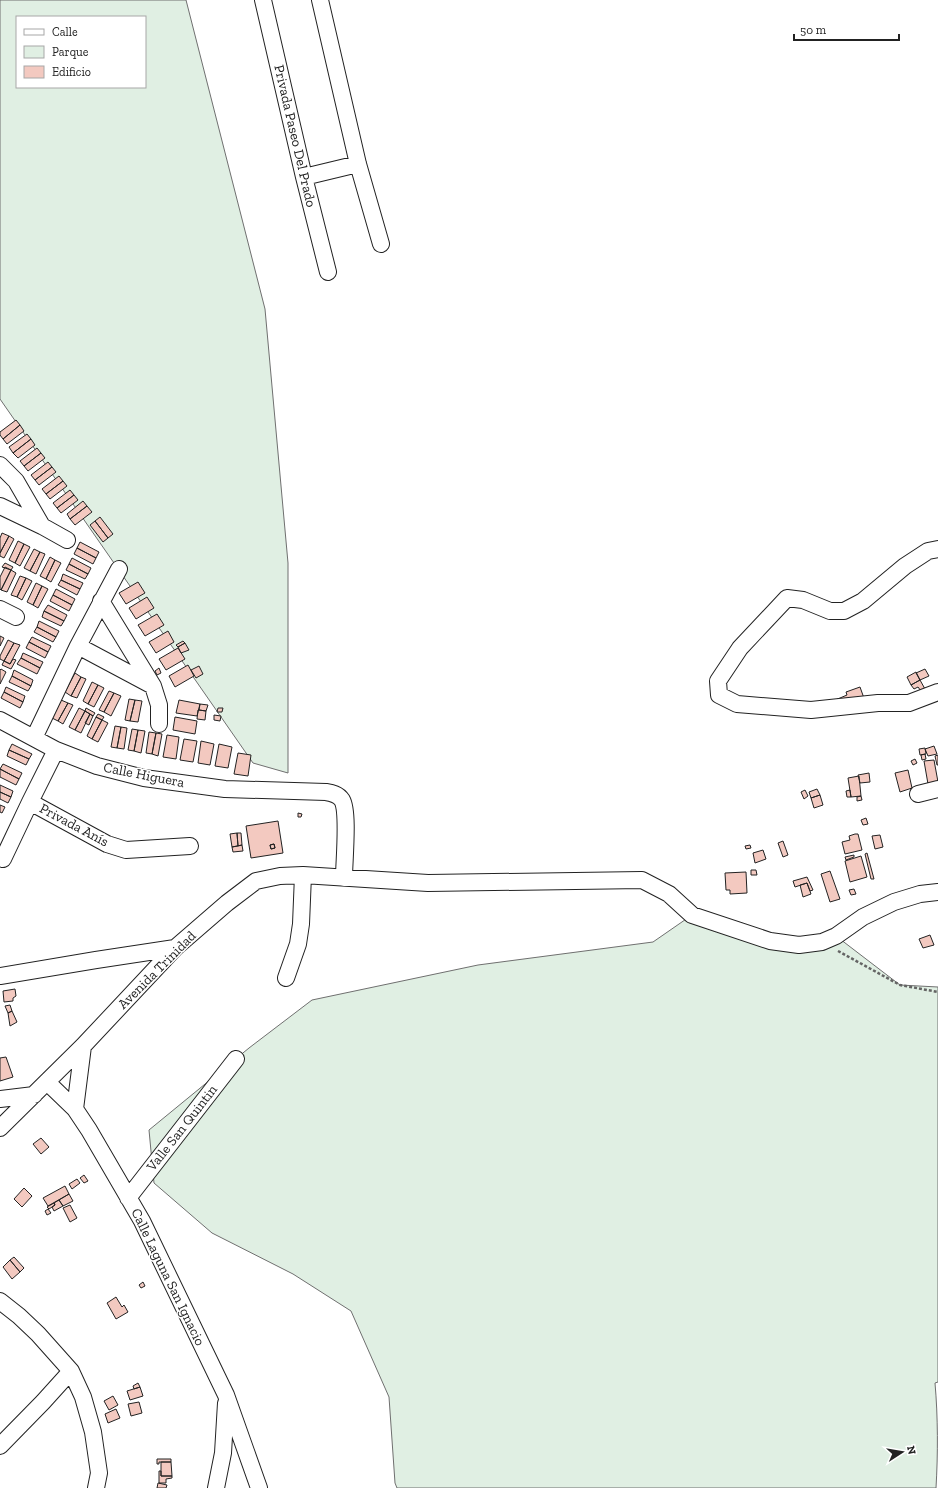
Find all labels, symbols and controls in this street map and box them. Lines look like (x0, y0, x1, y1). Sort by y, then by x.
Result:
legend (16, 16, 146, 88)
scale bar (794, 16, 899, 42)
text: 50 m (800, 23, 827, 37)
text: Calle (52, 25, 78, 39)
text: Parque (52, 45, 89, 59)
street label: Privada Paseo Del Prado (270, 63, 320, 209)
text: Edificio (52, 65, 91, 79)
street label: Calle Higuera (102, 759, 186, 791)
street label: Privada Anís (36, 800, 112, 850)
street label: Avenida Trinidad (114, 927, 200, 1013)
street label: Valle San Quintin (142, 1081, 221, 1175)
street label: Calle Laguna San Ignacio (127, 1206, 209, 1348)
north arrow (882, 1432, 922, 1472)
text: N (904, 1445, 919, 1456)

